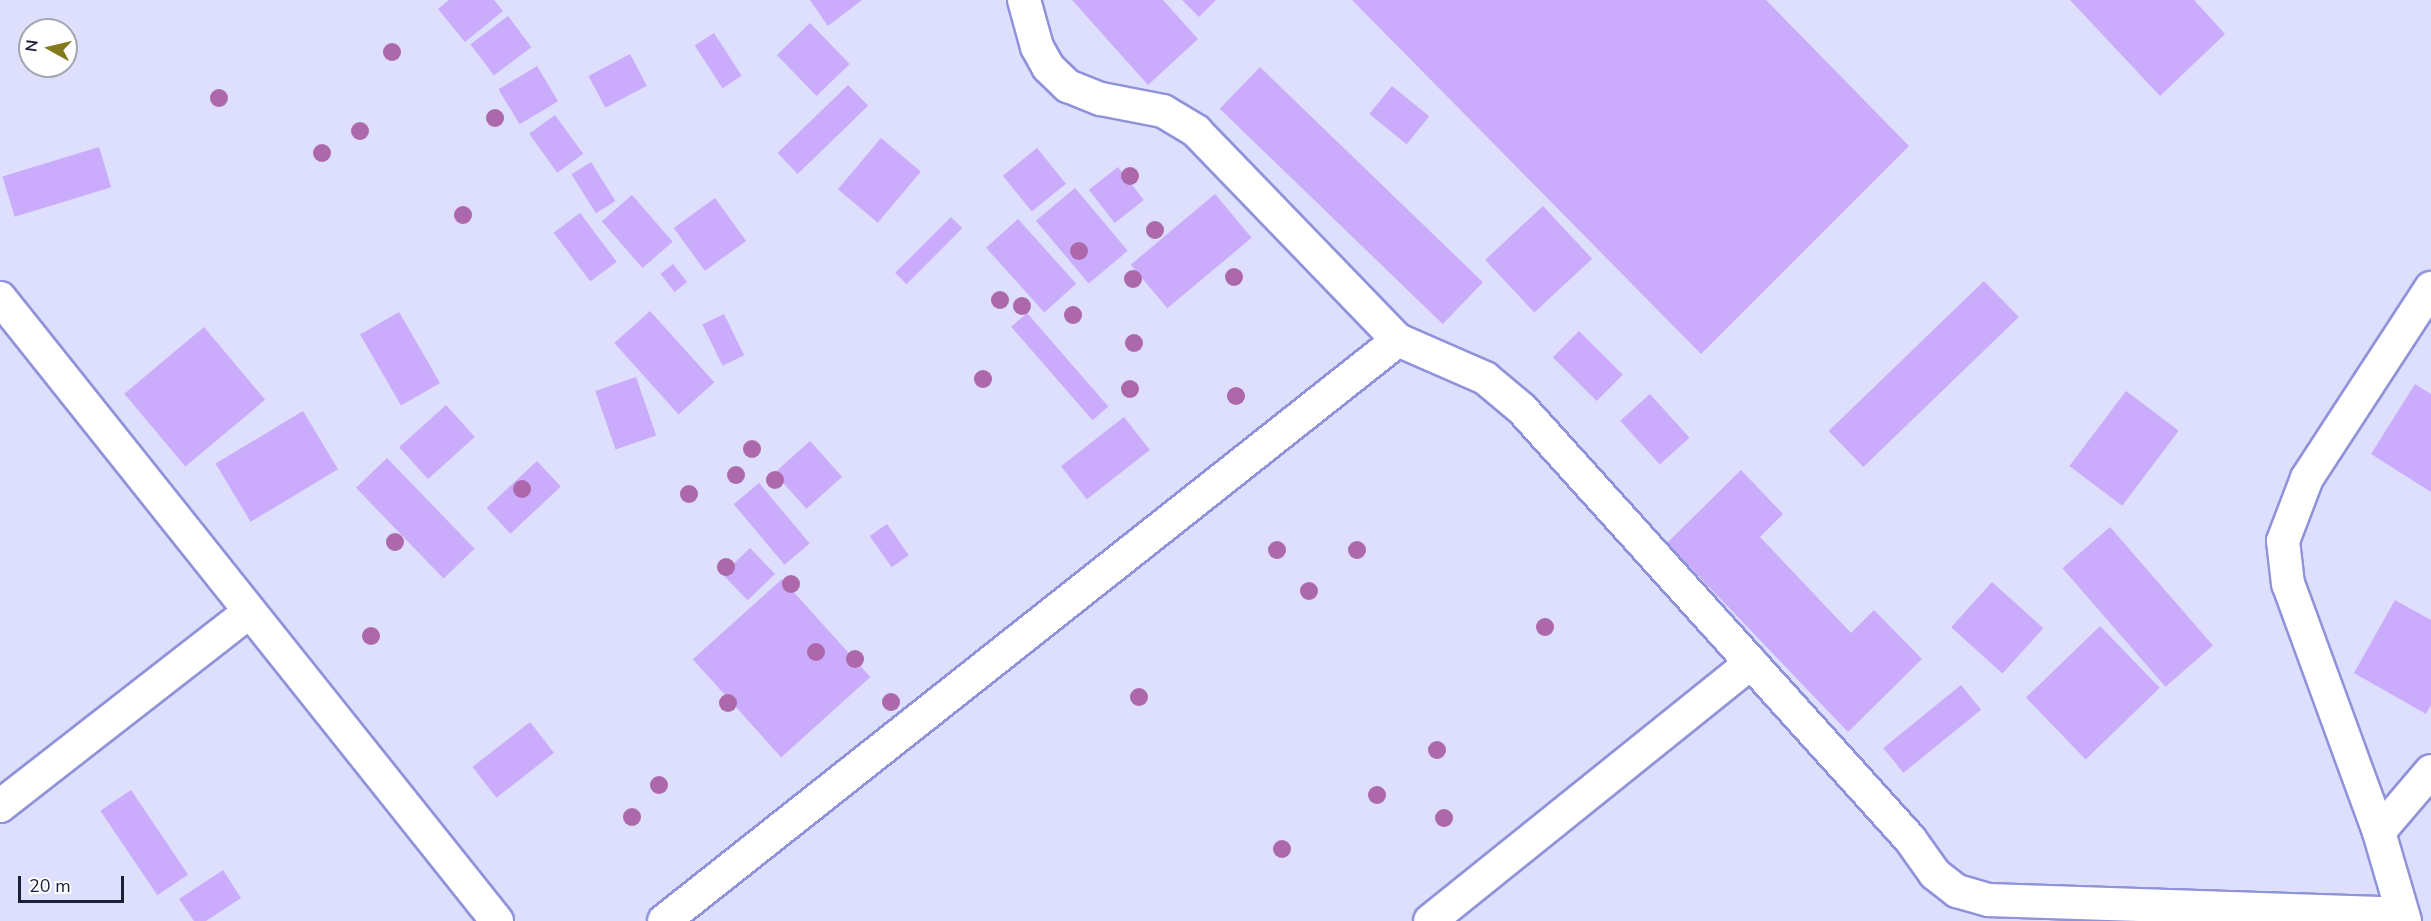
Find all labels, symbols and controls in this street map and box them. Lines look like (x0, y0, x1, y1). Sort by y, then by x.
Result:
north arrow (18, 18, 78, 78)
text: N (20, 38, 44, 53)
scale bar (21, 864, 128, 902)
text: 20 m (29, 874, 71, 898)

